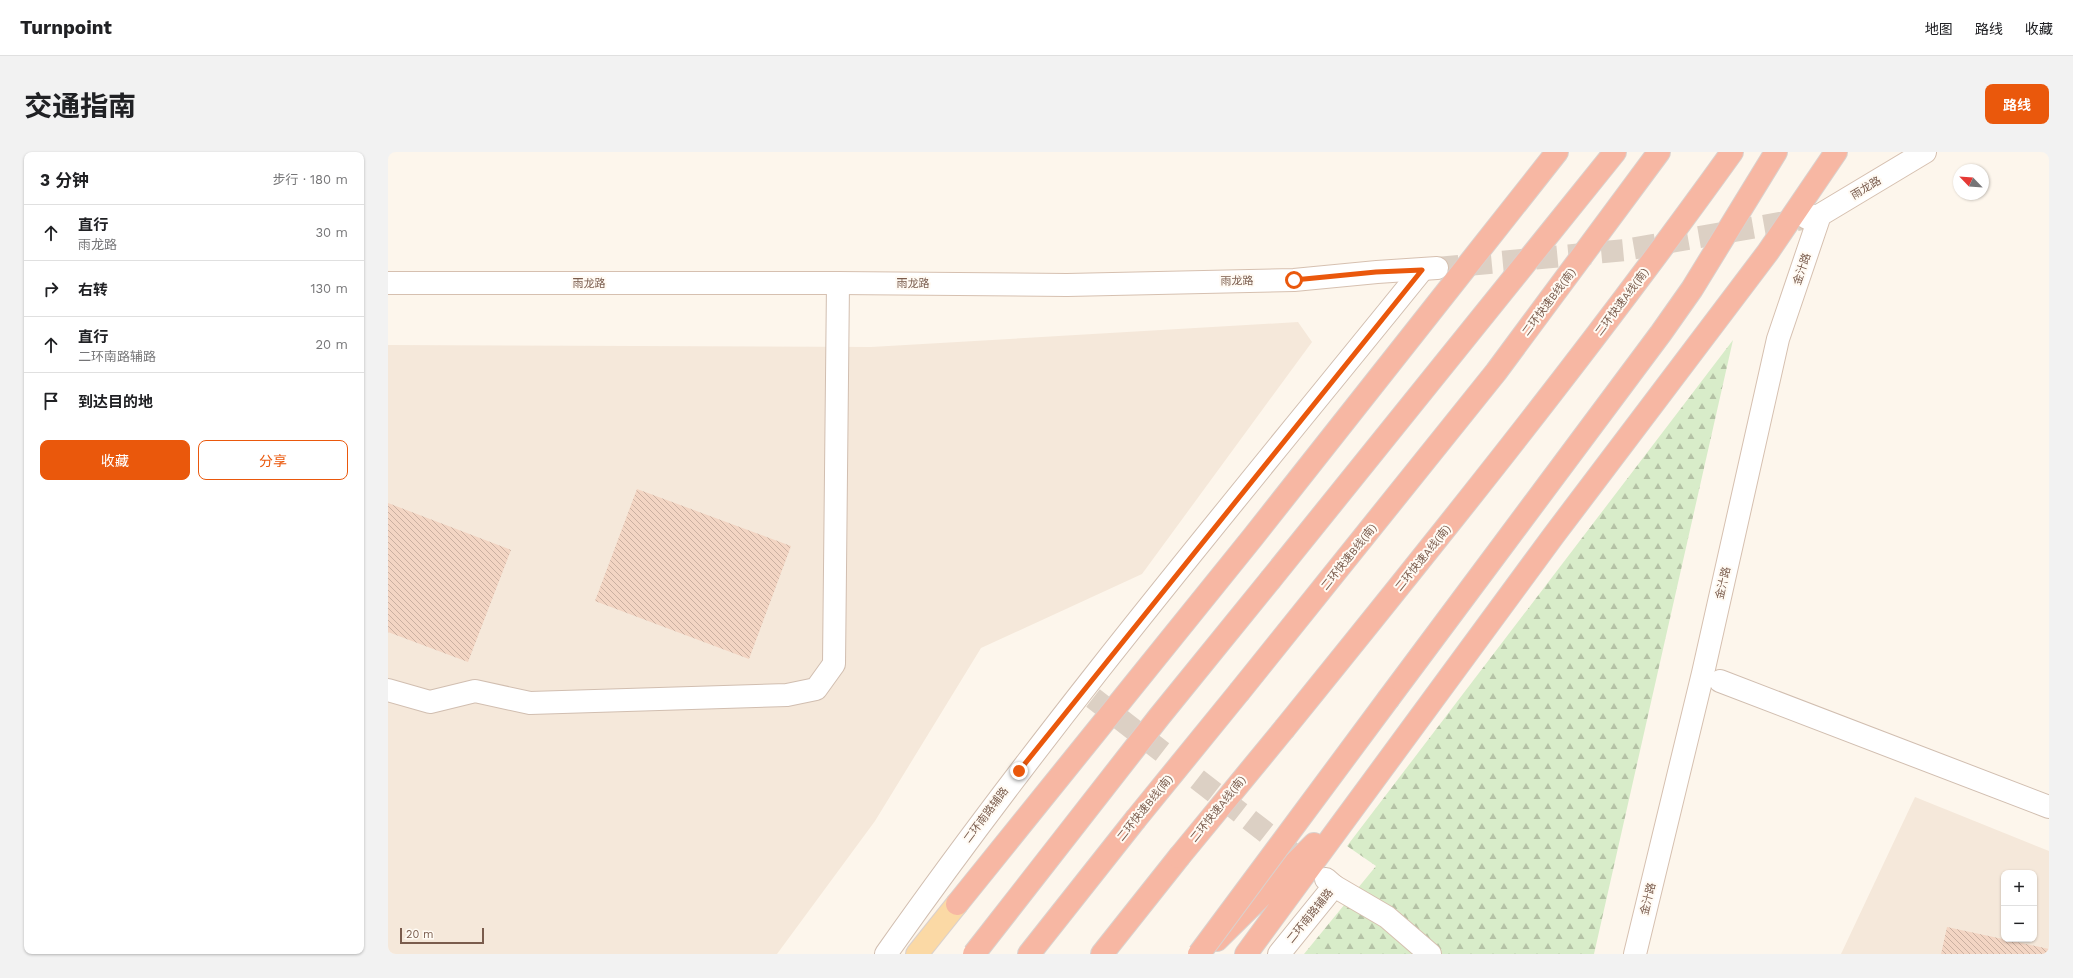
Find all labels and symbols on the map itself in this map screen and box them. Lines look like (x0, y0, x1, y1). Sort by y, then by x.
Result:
north arrow (1953, 164, 1989, 200)
street label: 雨龙路 (1849, 174, 1883, 202)
street label: 金汁路 (1790, 251, 1814, 287)
street label: 二环快速B线(南) (1519, 266, 1579, 338)
street label: 二环快速A线(南) (1592, 266, 1652, 338)
route start (1285, 271, 1303, 289)
street label: 雨龙路 (1220, 274, 1254, 288)
street label: 雨龙路 (573, 277, 606, 290)
street label: 雨龙路 (897, 277, 930, 290)
street label: 二环快速B线(南) (1318, 521, 1380, 593)
street label: 二环快速A线(南) (1392, 522, 1454, 594)
street label: 金汁路 (1713, 565, 1733, 601)
route end (1010, 762, 1028, 780)
street label: 二环快速B线(南) (1114, 772, 1176, 844)
street label: 二环快速A线(南) (1187, 773, 1249, 845)
street label: 二环南路辅路 (961, 785, 1011, 845)
street label: 金汁路 (1638, 881, 1658, 917)
street label: 二环南路辅路 (1284, 886, 1336, 946)
scale bar (400, 926, 484, 945)

